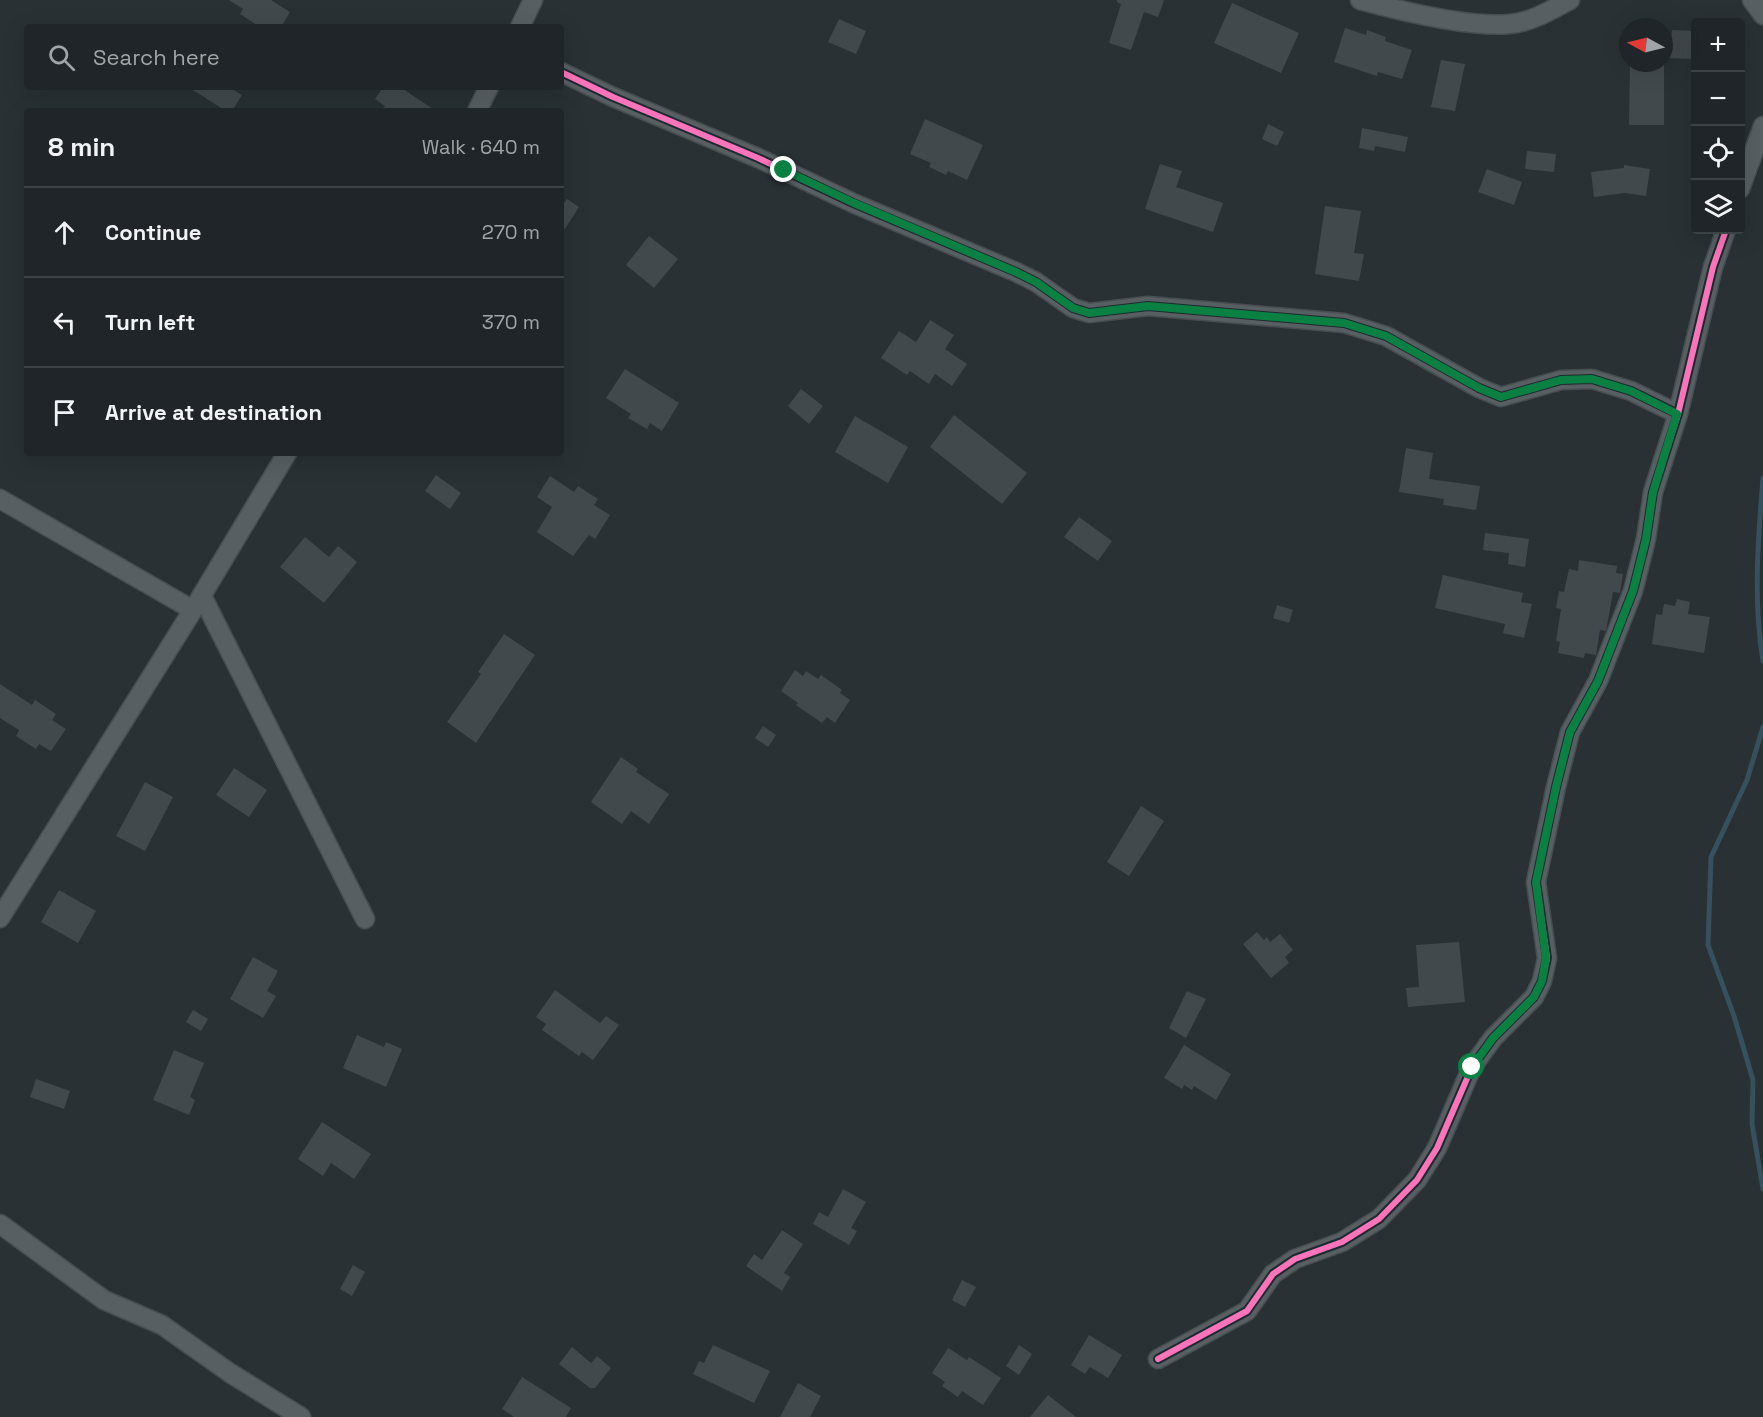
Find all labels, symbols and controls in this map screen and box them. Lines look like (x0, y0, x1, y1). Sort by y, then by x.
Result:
north arrow (1619, 18, 1673, 72)
map controls (1691, 18, 1745, 234)
button: + (1691, 18, 1745, 72)
search box (24, 24, 564, 90)
icon: search (45, 41, 78, 74)
text: Search here (93, 43, 220, 71)
button: − (1691, 72, 1745, 126)
button: locate (1691, 126, 1745, 180)
text: 8 min (48, 130, 115, 164)
text: Walk · 640 m (422, 134, 540, 160)
route end (770, 156, 796, 182)
button: layers (1691, 180, 1745, 234)
icon: ahead (48, 216, 81, 249)
text: Continue (105, 218, 201, 246)
text: 270 m (482, 219, 540, 245)
icon: left (48, 306, 81, 339)
text: Turn left (105, 308, 195, 336)
text: 370 m (482, 309, 540, 335)
icon: arrive (48, 396, 81, 429)
text: Arrive at destination (105, 398, 322, 426)
route start (1458, 1053, 1484, 1079)

